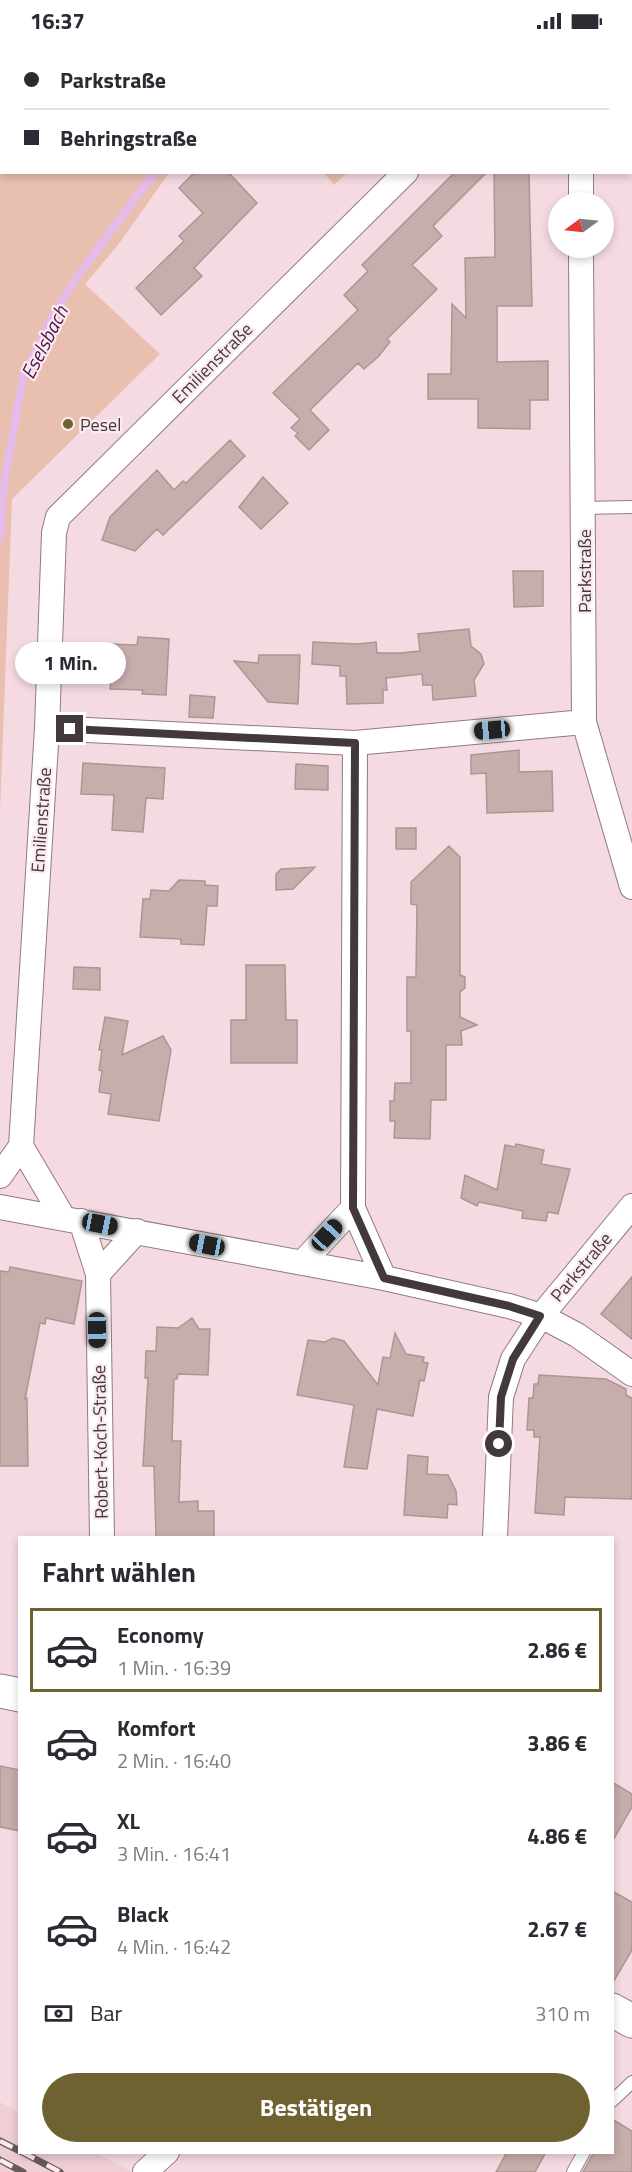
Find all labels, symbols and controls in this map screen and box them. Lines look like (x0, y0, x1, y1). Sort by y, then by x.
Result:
text: 16:37 (30, 4, 85, 38)
text: Parkstraße (60, 63, 166, 97)
text: Behringstraße (60, 121, 197, 155)
north arrow (548, 192, 614, 258)
map controls (548, 192, 614, 258)
water label: Eselsbach (12, 299, 76, 384)
street label: Emilienstraße (165, 316, 259, 410)
place label: Pesel (80, 411, 121, 438)
marker: Pesel (61, 417, 75, 431)
street label: Parkstraße (571, 529, 598, 613)
callout: 1 Min. (14, 642, 125, 684)
text: 1 Min. (43, 647, 98, 678)
route end (56, 715, 83, 742)
car (473, 719, 511, 741)
street label: Emilienstraße (24, 767, 58, 873)
car (81, 1212, 119, 1236)
car (308, 1216, 346, 1254)
street label: Parkstraße (544, 1226, 618, 1308)
car (188, 1233, 226, 1257)
car (88, 1312, 106, 1348)
street label: Robert-Koch-Straße (85, 1365, 115, 1519)
route start (485, 1430, 512, 1457)
text: Fahrt wählen (42, 1551, 196, 1592)
text: Economy (117, 1618, 204, 1652)
icon: car (45, 1623, 99, 1677)
text: 2.86 € (527, 1633, 587, 1667)
text: 1 Min. · 16:39 (117, 1652, 231, 1683)
text: Komfort (117, 1711, 196, 1745)
icon: car (45, 1716, 99, 1770)
text: 3.86 € (527, 1726, 587, 1760)
text: 2 Min. · 16:40 (117, 1745, 231, 1776)
text: XL (117, 1804, 140, 1838)
icon: car (45, 1809, 99, 1863)
text: 4.86 € (527, 1819, 587, 1853)
text: 3 Min. · 16:41 (117, 1838, 231, 1869)
text: Black (117, 1897, 169, 1931)
icon: car (45, 1902, 99, 1956)
text: 2.67 € (527, 1912, 587, 1946)
text: 4 Min. · 16:42 (117, 1931, 231, 1962)
text: Bar (90, 1996, 122, 2030)
icon: cash (42, 1997, 75, 2030)
text: 310 m (535, 1998, 590, 2029)
button: Bestätigen (42, 2073, 590, 2142)

